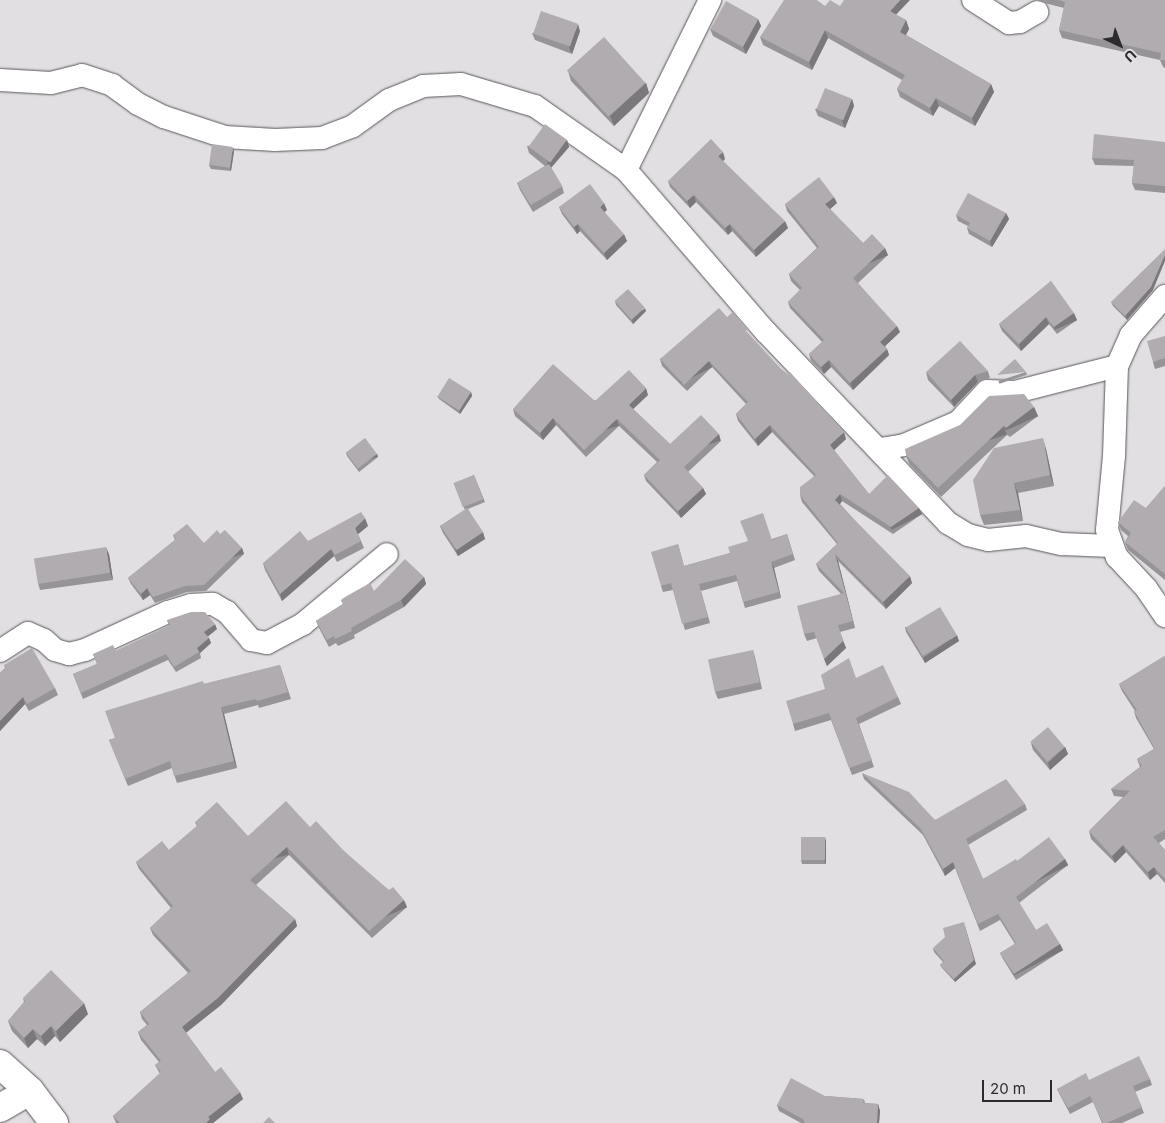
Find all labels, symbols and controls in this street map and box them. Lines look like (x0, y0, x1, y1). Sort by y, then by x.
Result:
north arrow (1095, 20, 1145, 70)
text: U (1121, 47, 1140, 66)
scale bar (985, 1070, 1055, 1102)
text: 20 m (990, 1079, 1026, 1098)

